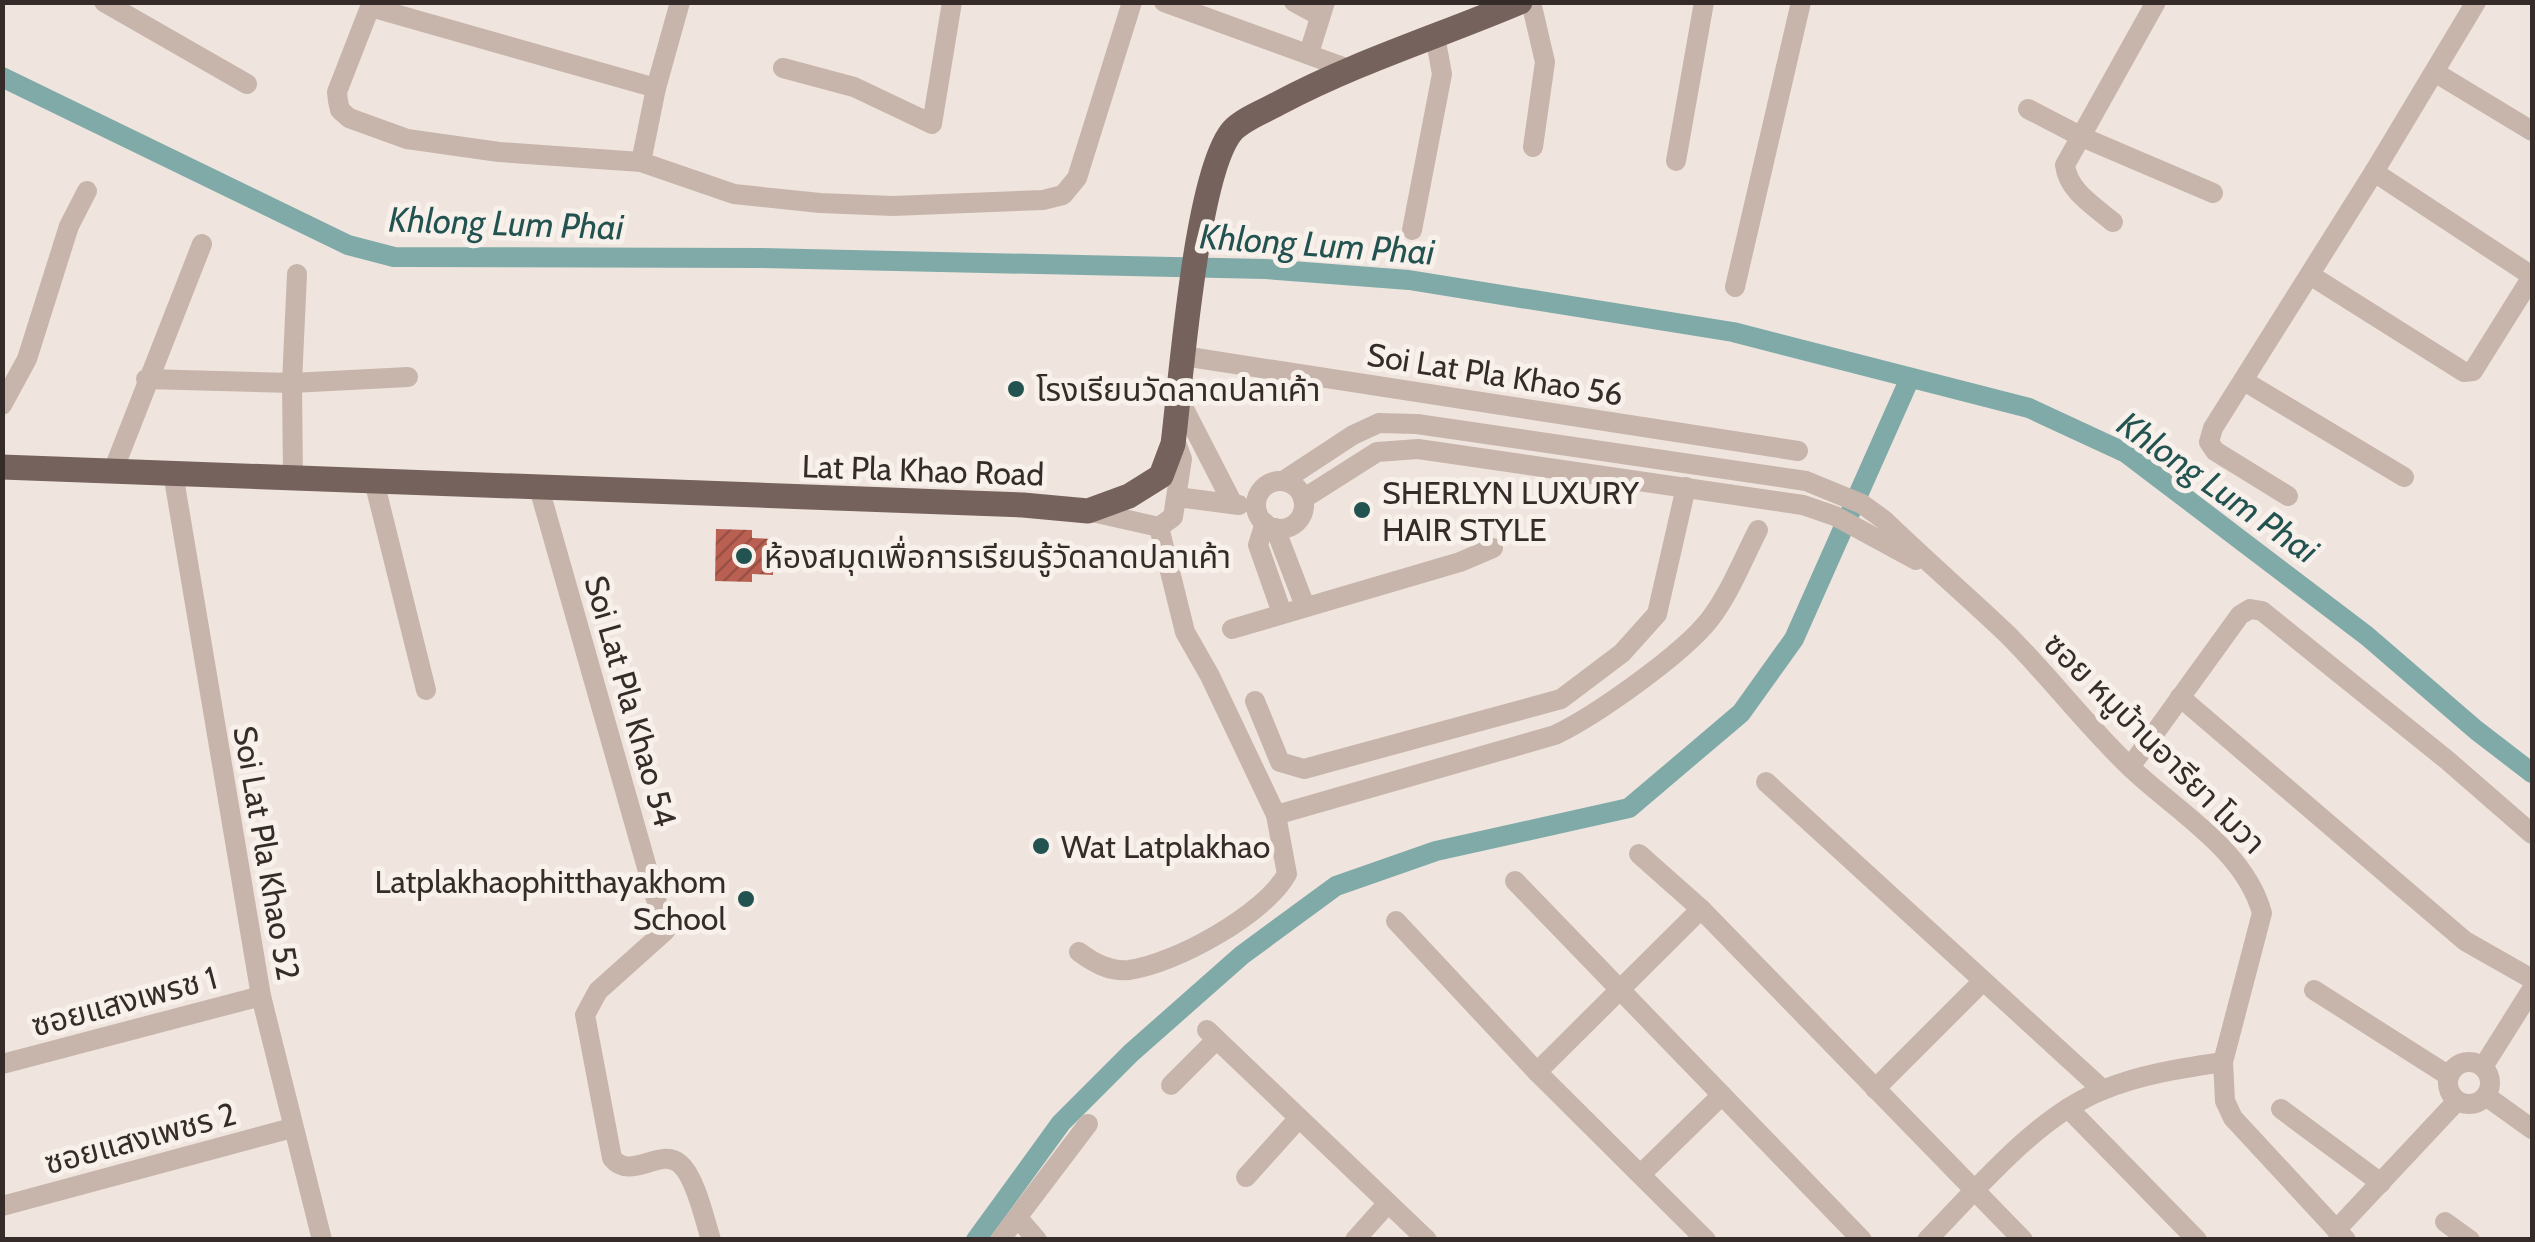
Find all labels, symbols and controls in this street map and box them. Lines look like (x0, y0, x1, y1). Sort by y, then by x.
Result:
water label: Khlong Lum Phai (388, 197, 625, 249)
water label: Khlong Lum Phai (1198, 214, 1436, 274)
street label: Soi Lat Pla Khao 56 (1364, 335, 1626, 413)
place label: โรงเรียนวัดลาดปลาเค้า (1036, 370, 1321, 409)
marker: โรงเรียนวัดลาดปลาเค้า (1005, 378, 1027, 400)
water label: Khlong Lum Phai (2109, 402, 2327, 572)
street label: Lat Pla Khao Road (801, 446, 1045, 494)
place label: SHERLYN LUXURY HAIR STYLE (1382, 473, 1640, 549)
marker: SHERLYN LUXURY HAIR STYLE (1351, 499, 1373, 521)
place label: ห้องสมุดเพื่อการเรียนรู้วัดลาดปลาเค้า (764, 535, 1231, 577)
marker: ห้องสมุดเพื่อการเรียนรู้วัดลาดปลาเค้า (733, 545, 755, 567)
street label: Soi Lat Pla Khao 54 (577, 571, 685, 831)
street label: ซอย หมูบ้านอารียา โมวา (2035, 624, 2274, 863)
street label: Soi Lat Pla Khao 52 (225, 723, 309, 983)
place label: Wat Latplakhao (1061, 827, 1270, 866)
marker: Wat Latplakhao (1030, 835, 1052, 857)
place label: Latplakhaophitthayakhom School (375, 862, 726, 938)
marker: Latplakhaophitthayakhom School (735, 888, 757, 910)
street label: ซอยแสงเพรช 1 (27, 958, 221, 1044)
street label: ซอยแสงเพชร 2 (40, 1094, 240, 1182)

